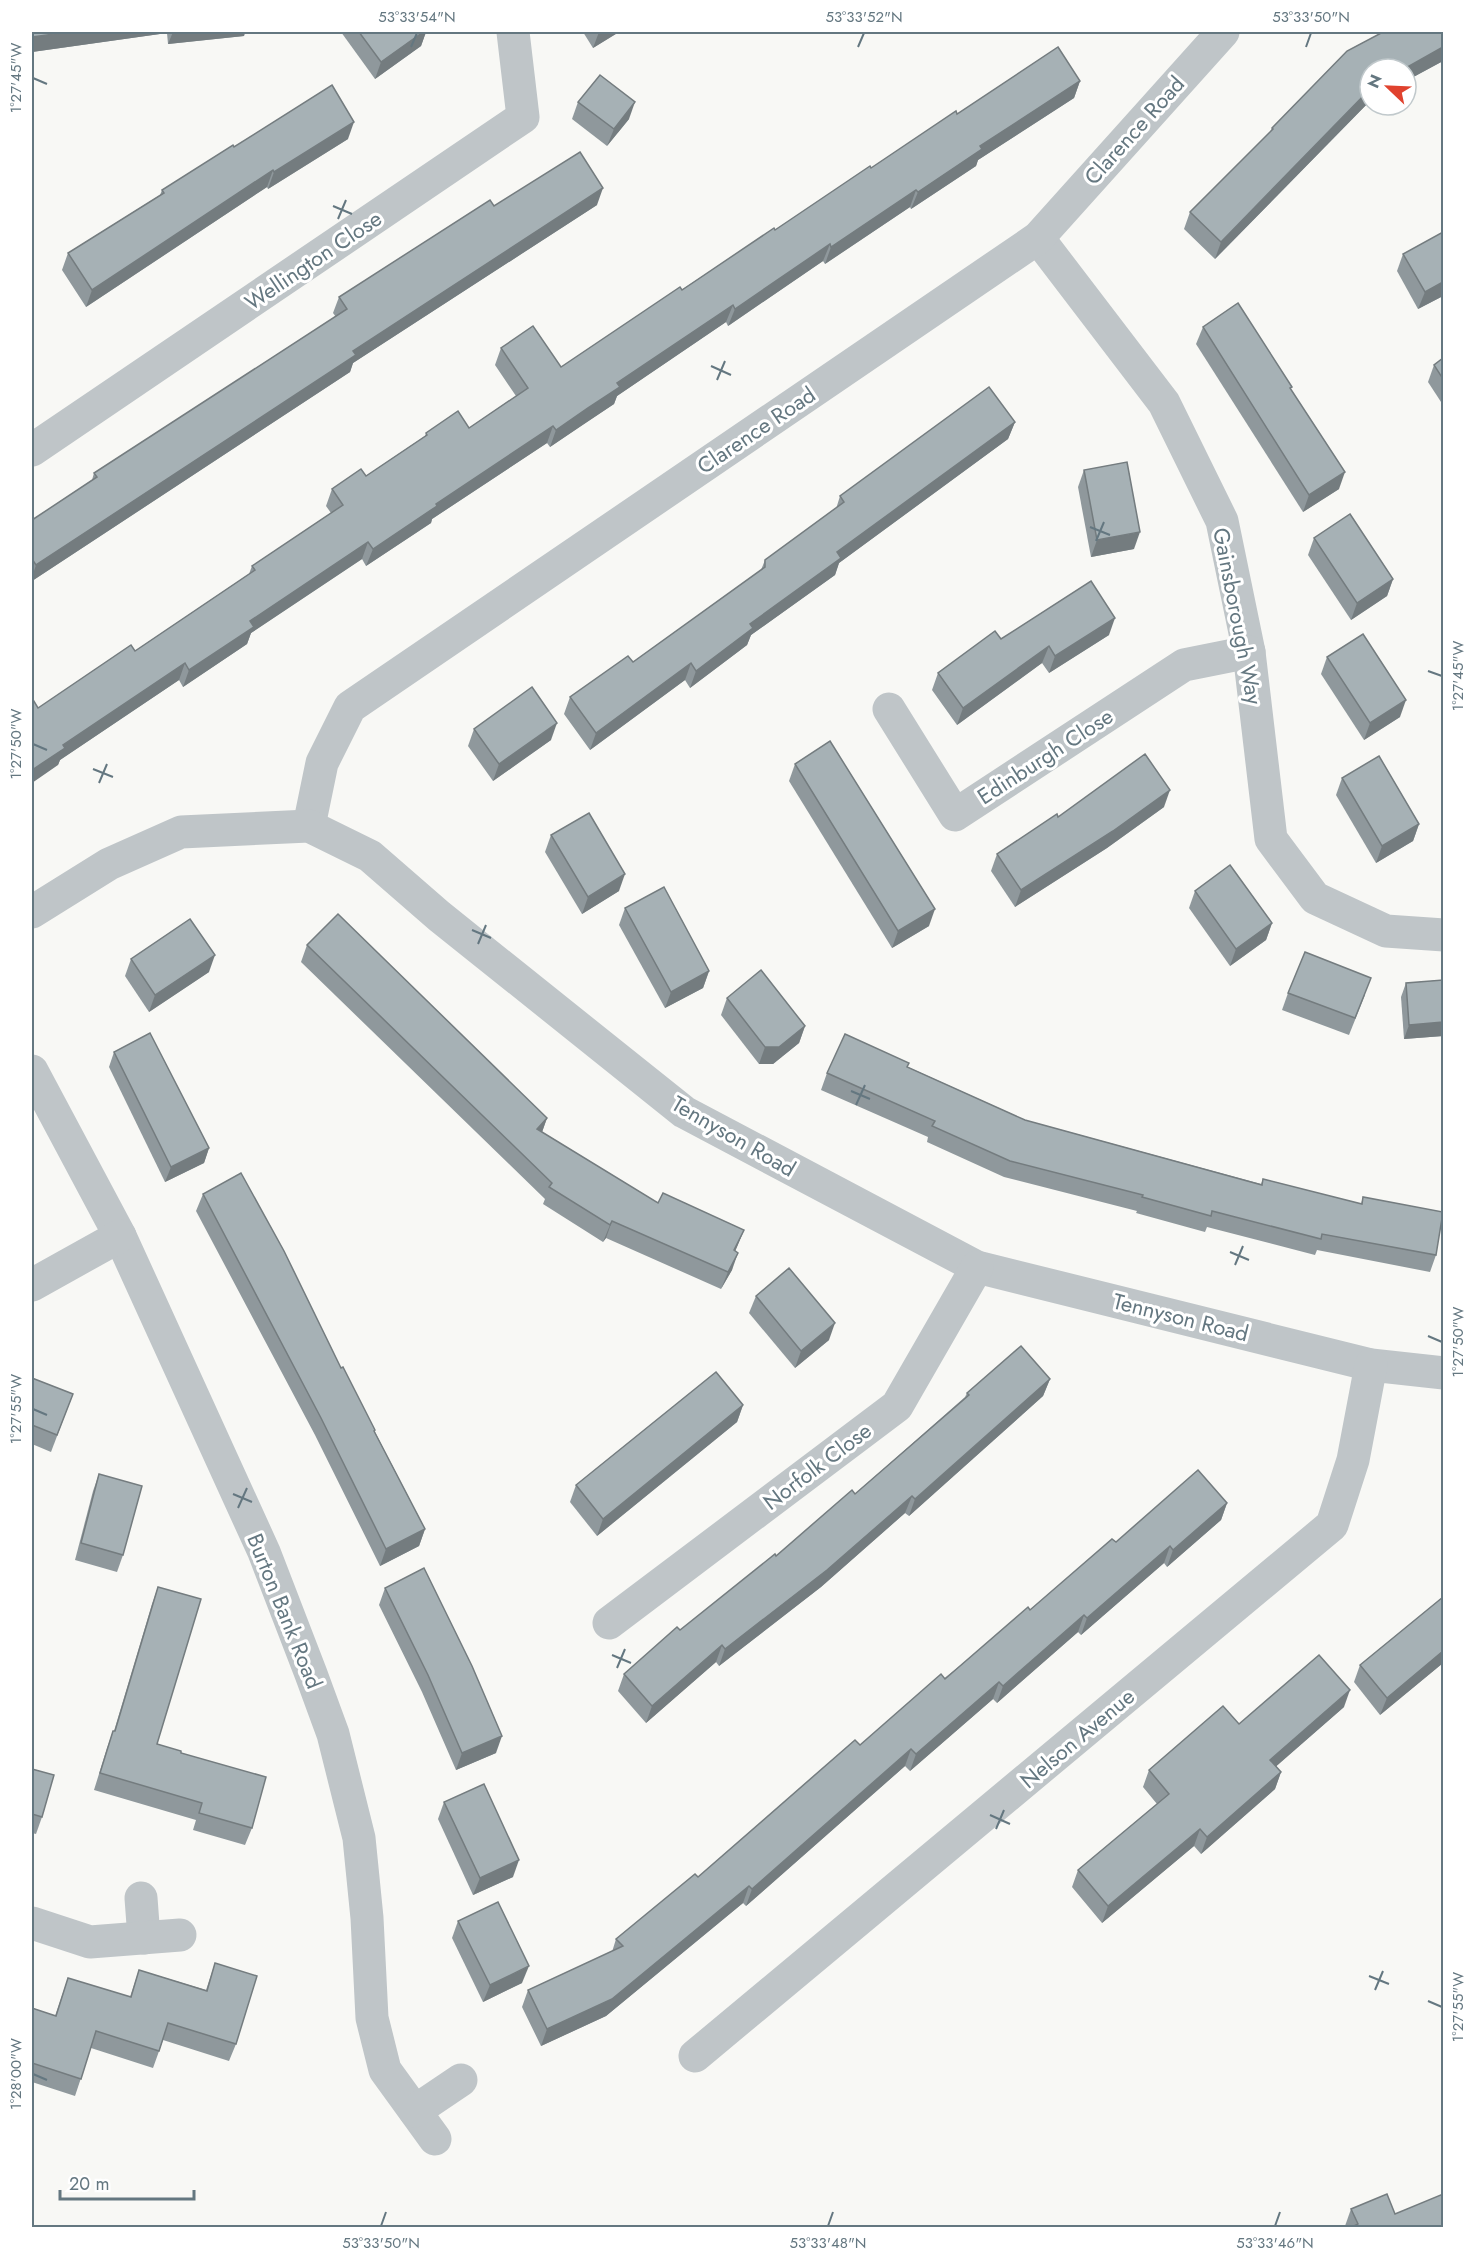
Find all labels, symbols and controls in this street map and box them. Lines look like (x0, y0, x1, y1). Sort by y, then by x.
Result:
text: 53°33'54"N (378, 6, 456, 28)
text: 53°33'52"N (825, 6, 903, 28)
text: 53°33'50"N (1272, 6, 1350, 28)
text: 1°27'45"W (5, 43, 27, 113)
north arrow (1358, 57, 1418, 117)
street label: Clarence Road (1076, 68, 1192, 192)
text: N (1362, 71, 1388, 92)
street label: Wellington Close (238, 202, 388, 318)
street label: Clarence Road (690, 379, 822, 481)
street label: Gainsborough Way (1205, 525, 1271, 707)
text: 1°27'45"W (1447, 641, 1469, 711)
street label: Edinburgh Close (971, 700, 1119, 812)
text: 1°27'50"W (5, 708, 27, 779)
street label: Tennyson Road (666, 1088, 802, 1184)
street label: Tennyson Road (1110, 1285, 1252, 1349)
text: 1°27'50"W (1447, 1306, 1469, 1377)
text: 1°27'55"W (5, 1374, 27, 1444)
street label: Norfolk Close (756, 1415, 878, 1517)
street label: Burton Bank Road (239, 1529, 331, 1693)
street label: Nelson Avenue (1013, 1680, 1141, 1796)
text: 1°27'55"W (1447, 1972, 1469, 2042)
text: 1°28'00"W (5, 2038, 27, 2110)
scale bar (60, 2163, 194, 2201)
text: 20 m (69, 2171, 109, 2197)
text: 53°33'50"N (342, 2232, 420, 2254)
text: 53°33'48"N (789, 2232, 867, 2254)
text: 53°33'46"N (1236, 2232, 1314, 2254)

